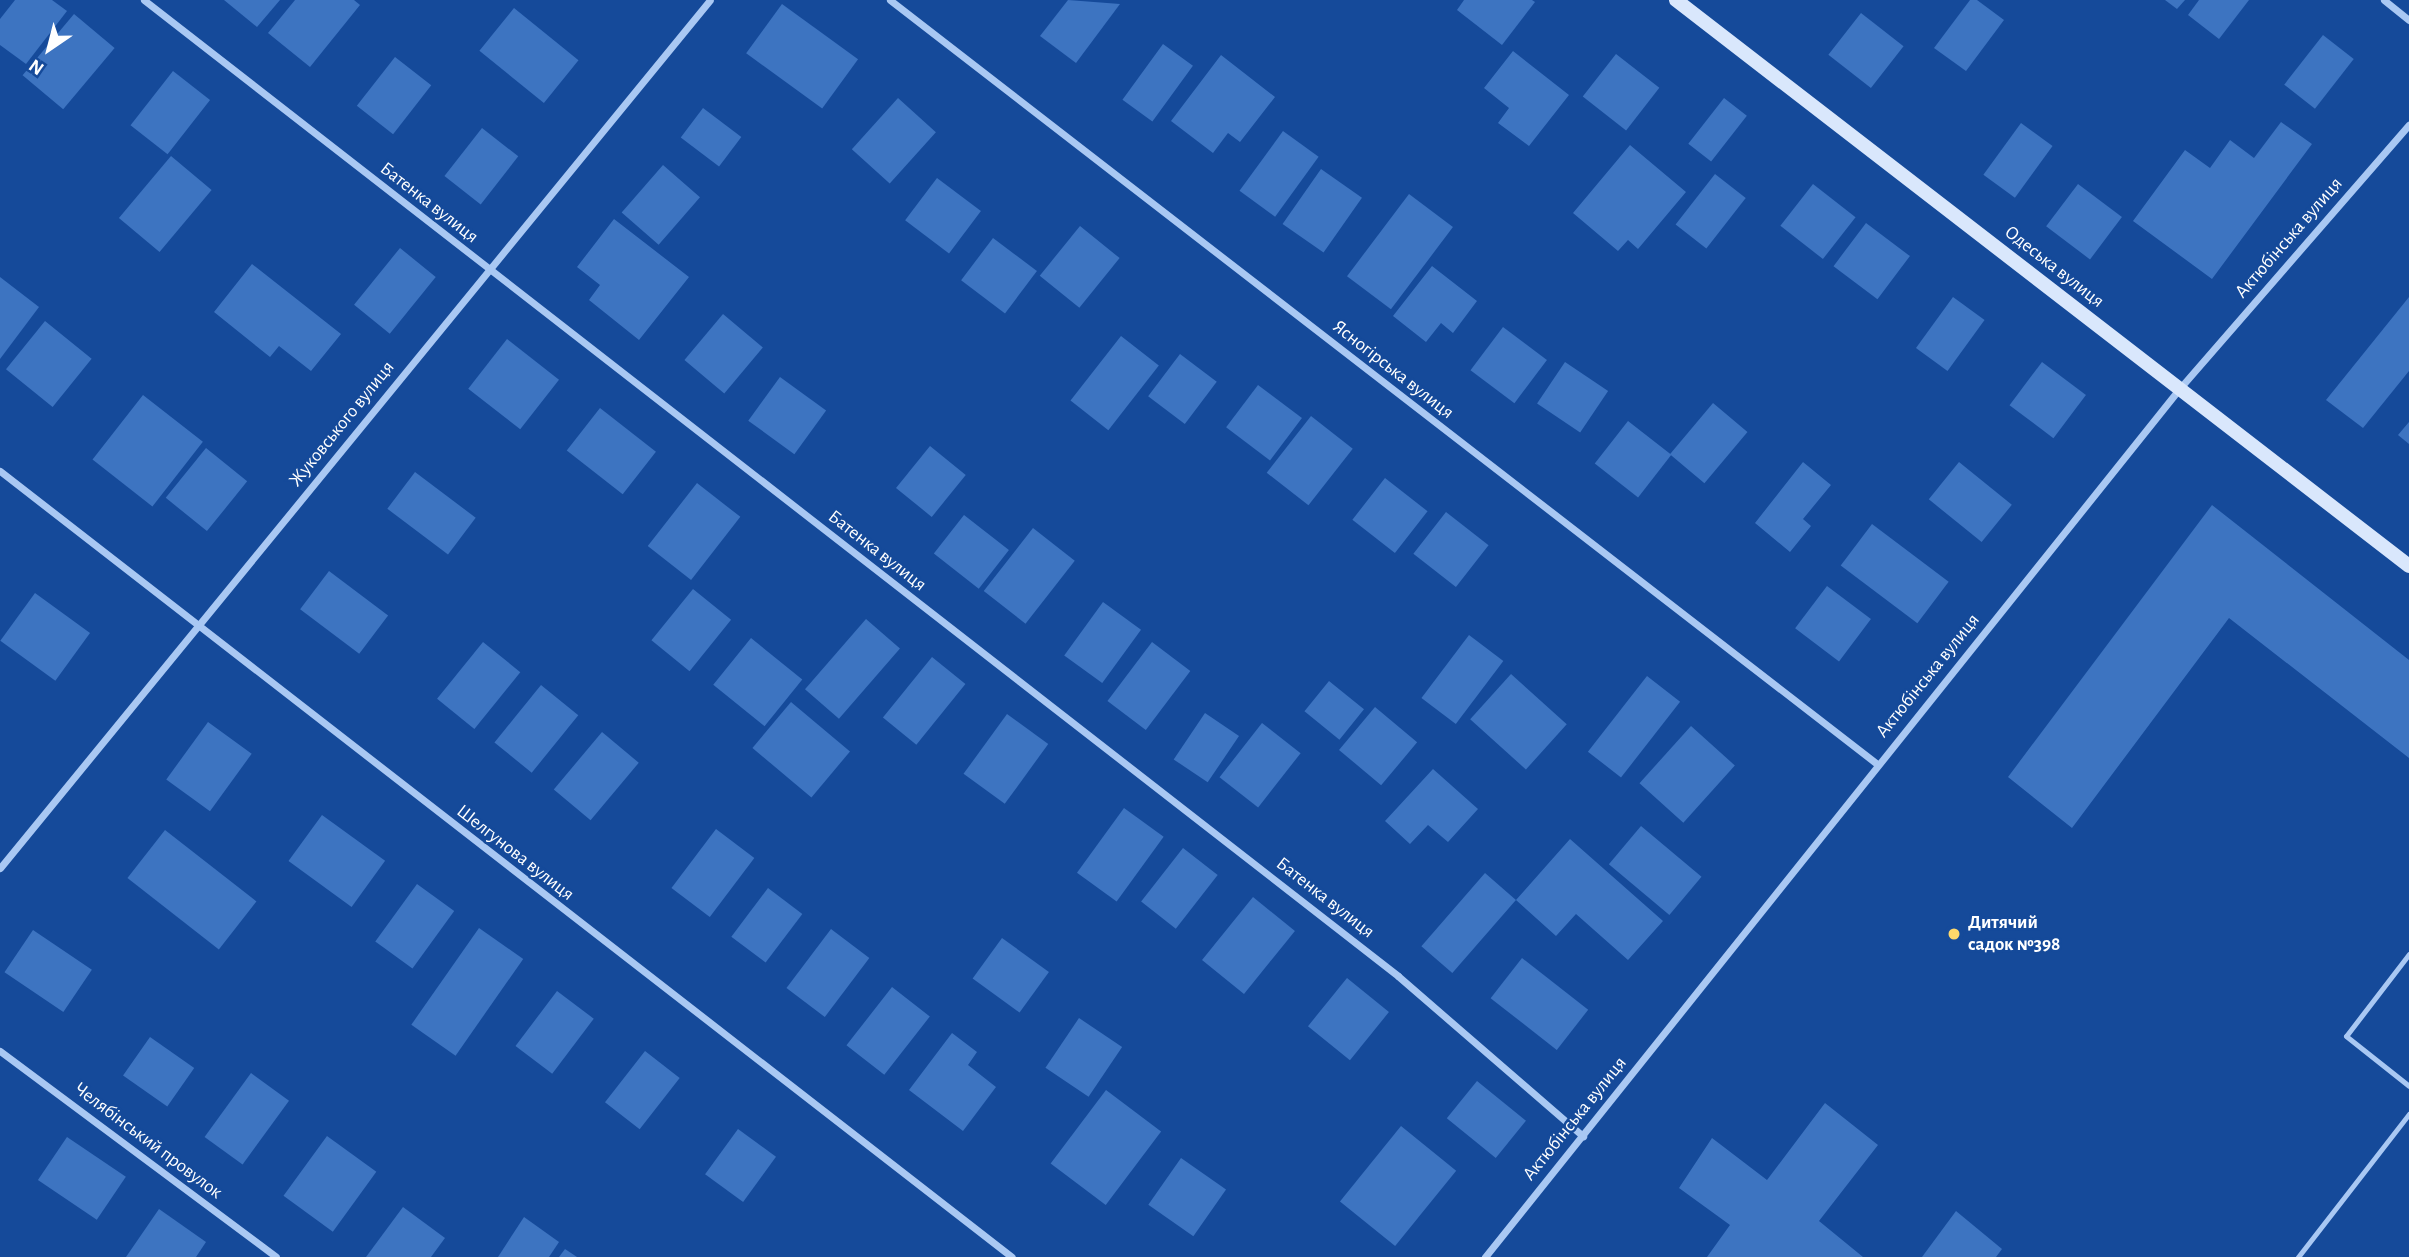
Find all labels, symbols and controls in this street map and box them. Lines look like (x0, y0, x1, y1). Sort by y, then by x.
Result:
north arrow (14, 14, 84, 84)
text: N (26, 55, 48, 78)
street label: Батенка вулиця (375, 157, 483, 249)
street label: Актюбінська вулиця (2230, 173, 2348, 303)
street label: Одеська вулиця (2000, 221, 2108, 313)
street label: Ясногірська вулиця (1328, 316, 1458, 424)
street label: Жуковського вулиця (284, 357, 400, 491)
street label: Батенка вулиця (823, 505, 931, 597)
street label: Актюбінська вулиця (1871, 609, 1985, 743)
street label: Шелгунова вулиця (452, 800, 578, 906)
street label: Батенка вулиця (1271, 852, 1379, 944)
place label: Дитячий садок №398 (1968, 912, 2060, 956)
marker: Дитячий садок №398 (1946, 926, 1962, 942)
street label: Актюбінська вулиця (1518, 1052, 1632, 1186)
street label: Челябінський провулок (69, 1078, 227, 1204)

